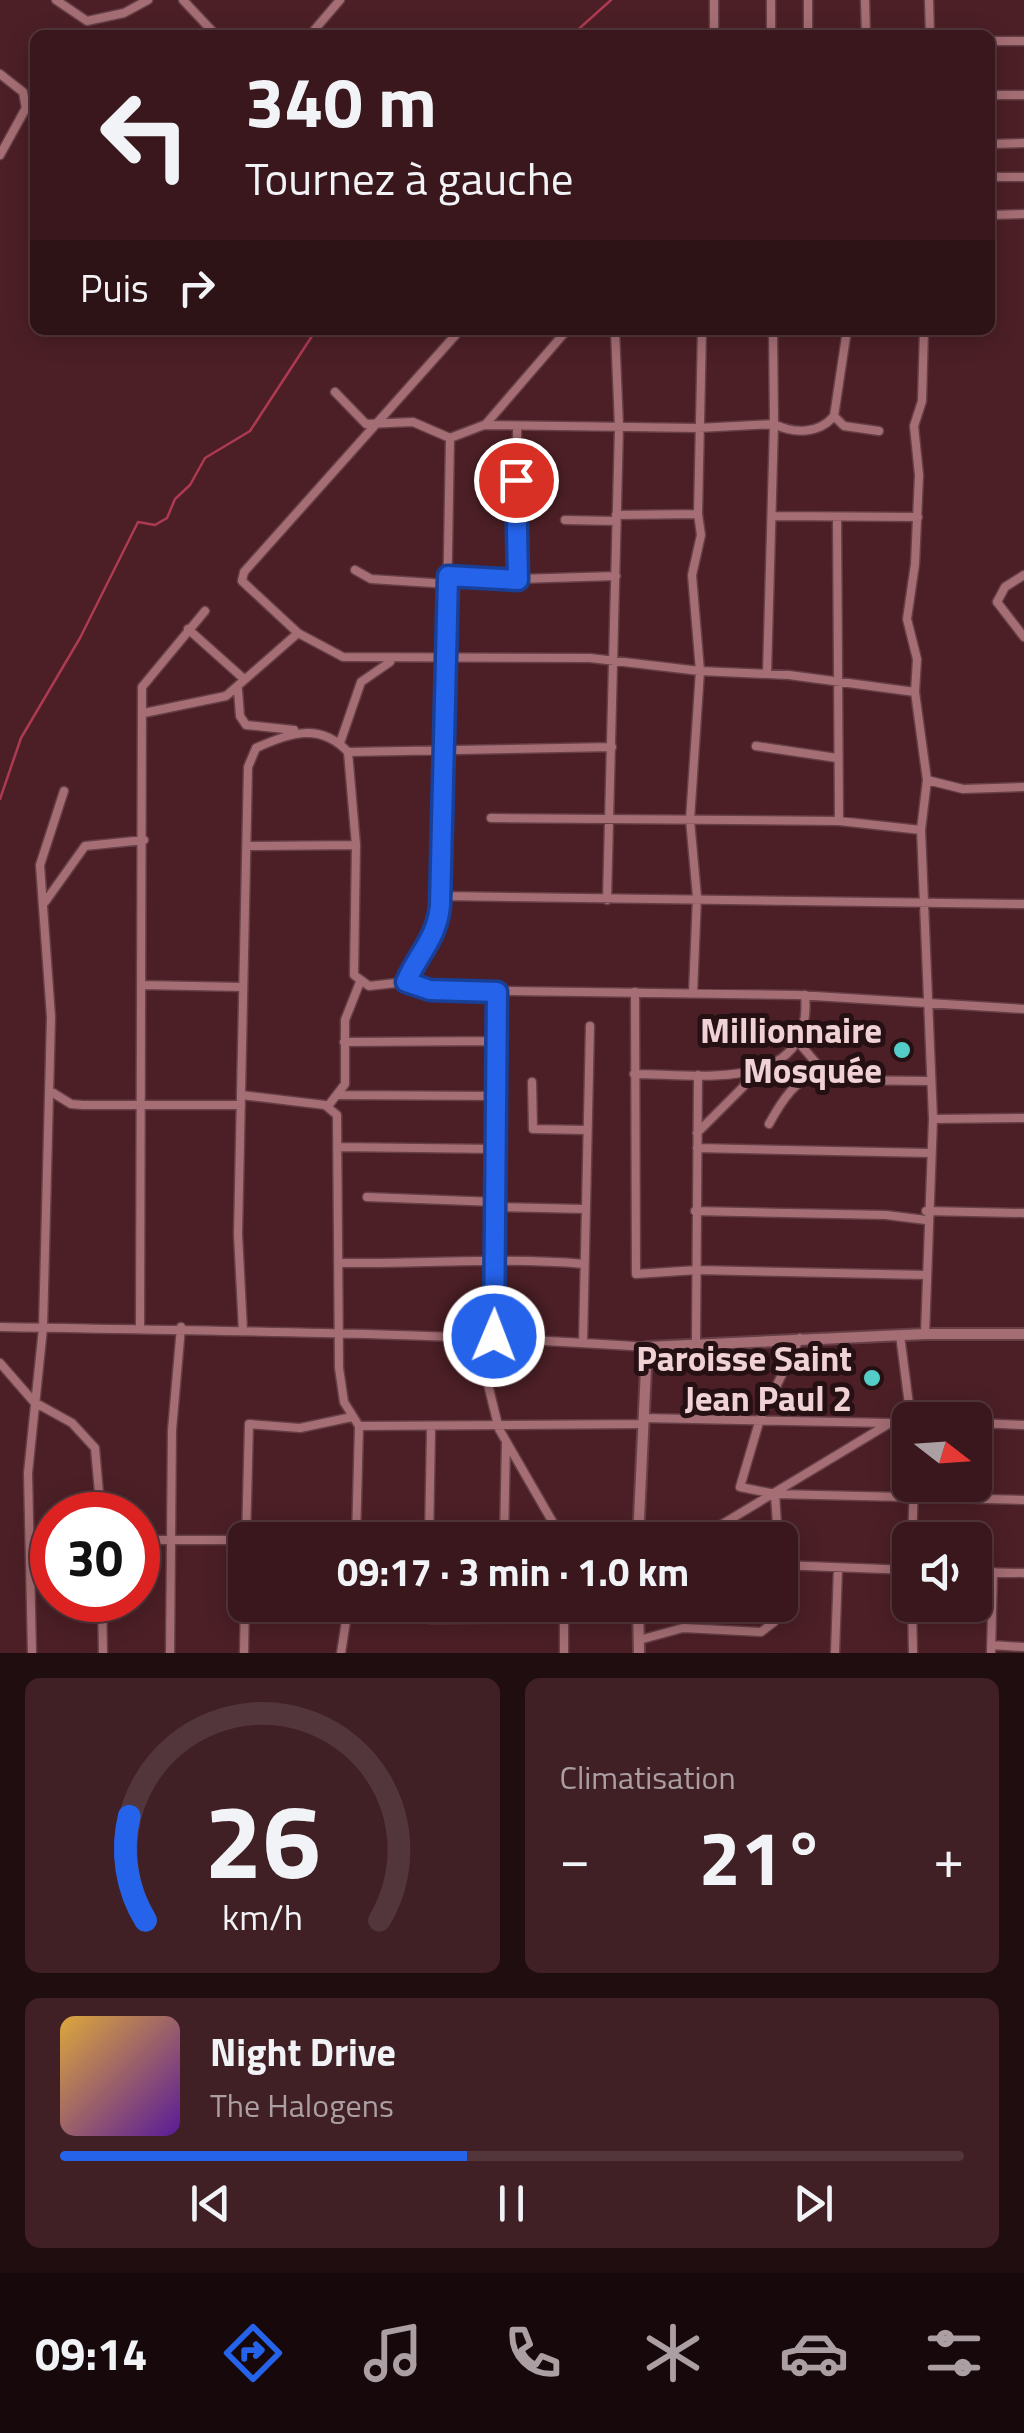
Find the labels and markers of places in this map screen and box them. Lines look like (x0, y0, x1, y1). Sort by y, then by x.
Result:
pin (474, 438, 559, 523)
place label: Millionnaire Mosquée (700, 1003, 882, 1097)
marker: Millionnaire Mosquée (891, 1039, 913, 1061)
place label: Paroisse Saint Jean Paul 2 (636, 1331, 852, 1425)
marker: Paroisse Saint Jean Paul 2 (861, 1367, 883, 1389)

